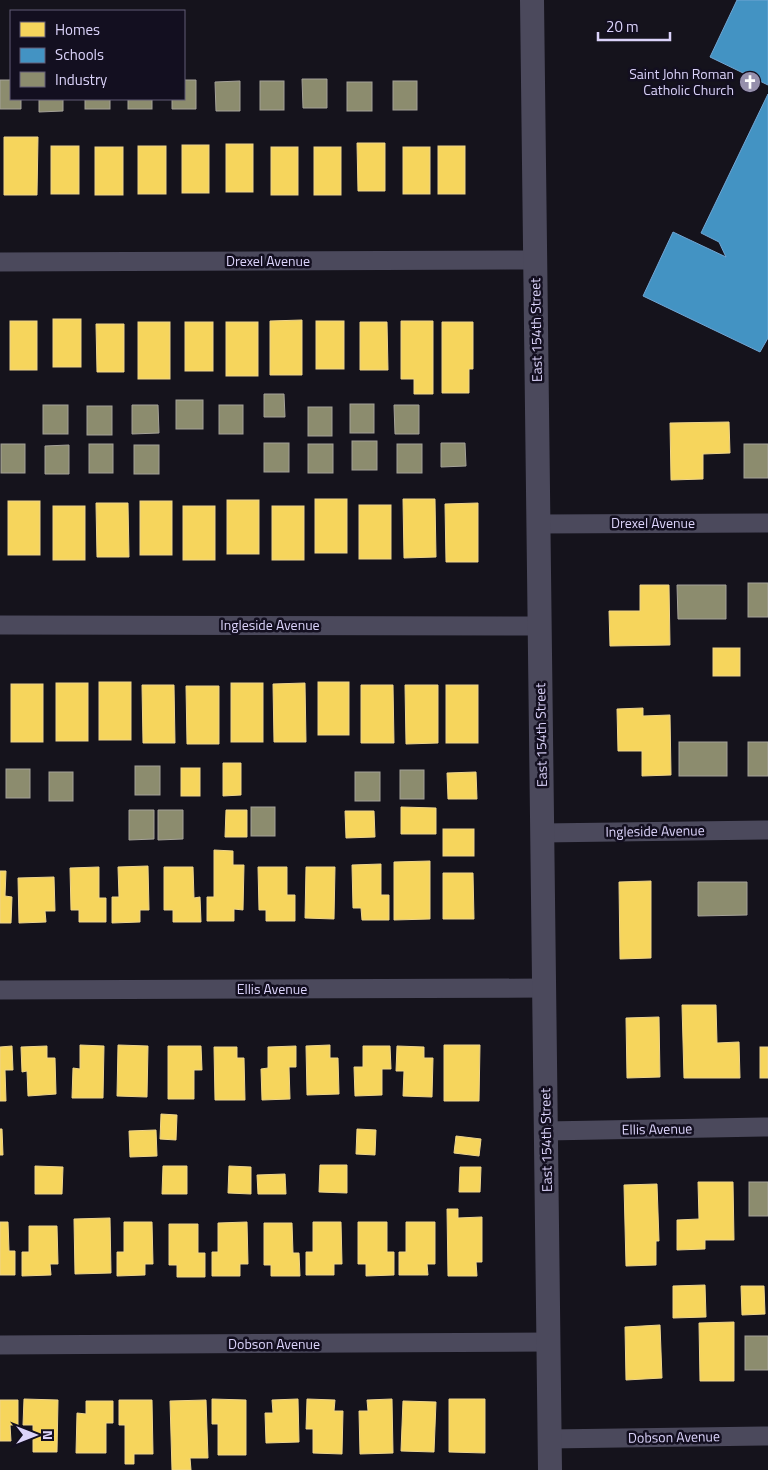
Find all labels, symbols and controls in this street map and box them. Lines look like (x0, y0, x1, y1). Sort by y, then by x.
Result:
legend (10, 10, 185, 100)
scale bar (598, 10, 670, 42)
text: 20 m (606, 15, 639, 38)
text: Homes (55, 18, 100, 41)
text: Schools (55, 43, 104, 66)
place label: Saint John Roman Catholic Church (629, 63, 734, 100)
text: Industry (55, 68, 107, 91)
church icon: Saint John Roman Catholic Church (738, 70, 762, 94)
street label: Drexel Avenue (226, 250, 310, 271)
street label: East 154th Street (524, 278, 547, 382)
street label: Drexel Avenue (611, 512, 695, 533)
street label: Ingleside Avenue (220, 614, 320, 635)
street label: East 154th Street (529, 683, 552, 787)
street label: Ingleside Avenue (605, 819, 705, 842)
street label: Ellis Avenue (237, 978, 307, 999)
street label: East 154th Street (534, 1088, 557, 1192)
street label: Ellis Avenue (621, 1117, 693, 1140)
street label: Dobson Avenue (228, 1333, 320, 1354)
north arrow (10, 1410, 60, 1460)
street label: Dobson Avenue (628, 1425, 720, 1448)
text: N (38, 1430, 59, 1440)

